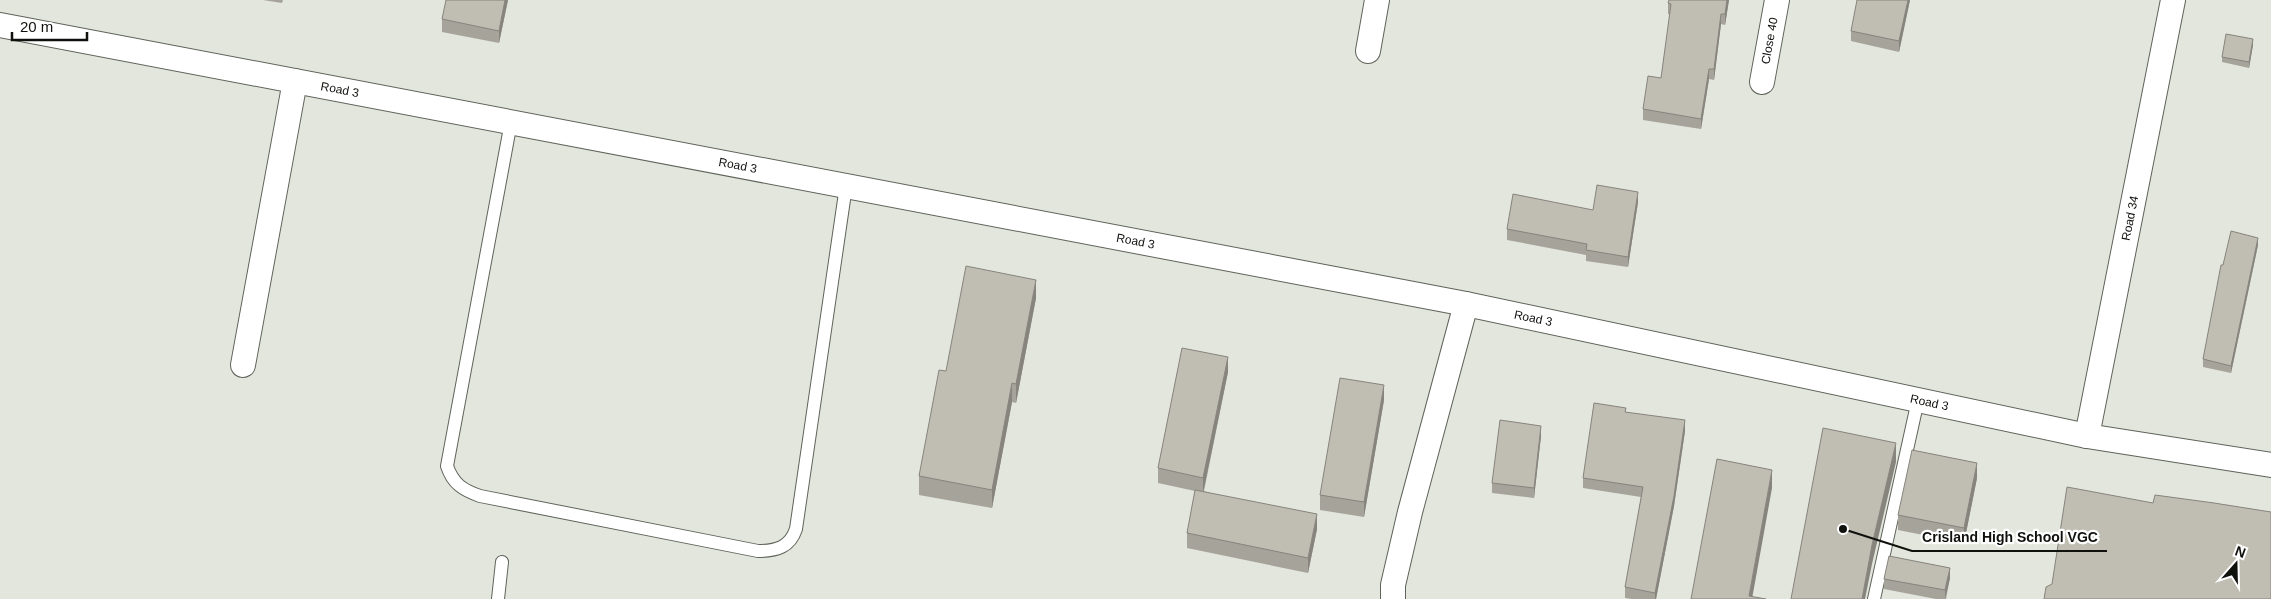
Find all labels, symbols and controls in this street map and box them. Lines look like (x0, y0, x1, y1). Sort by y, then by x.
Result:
scale bar (12, 10, 88, 42)
street label: Close 40 (1758, 16, 1781, 65)
text: 20 m (20, 18, 53, 35)
street label: Road 3 (320, 79, 361, 100)
street label: Road 3 (717, 155, 758, 176)
street label: Road 34 (2119, 194, 2141, 242)
street label: Road 3 (1115, 231, 1156, 252)
street label: Road 3 (1513, 307, 1554, 329)
street label: Road 3 (1909, 392, 1950, 413)
callout: Crisland High School VGC (1912, 522, 2107, 551)
text: Crisland High School VGC (1922, 529, 2098, 545)
north arrow (2211, 539, 2261, 589)
text: N (2233, 543, 2248, 561)

